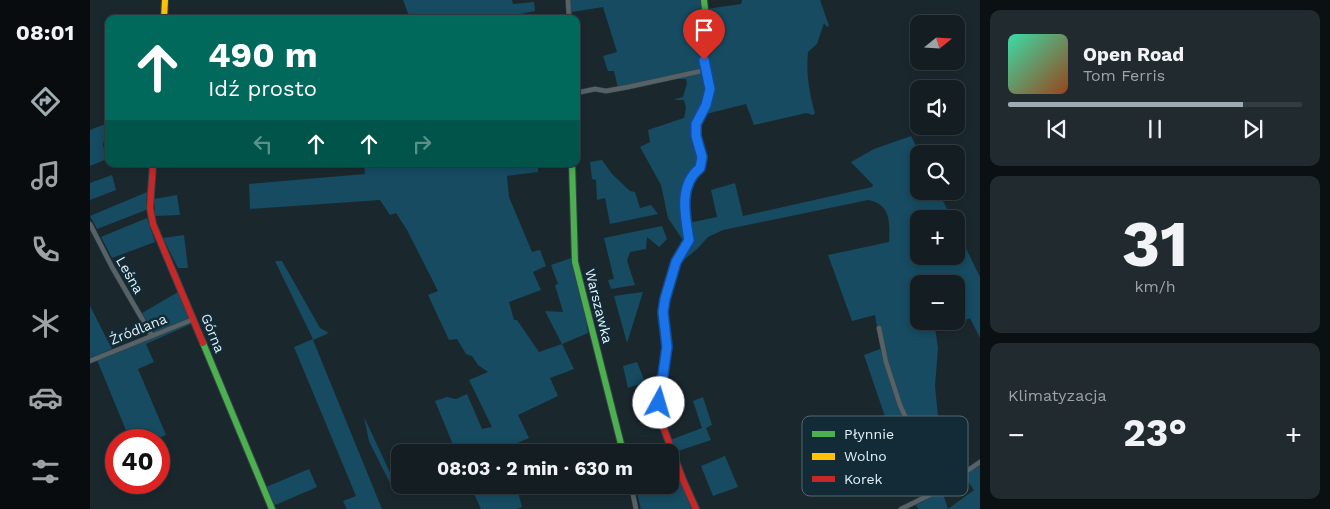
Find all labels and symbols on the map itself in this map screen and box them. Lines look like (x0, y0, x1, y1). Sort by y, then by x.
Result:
pin (683, 9, 725, 60)
north arrow (910, 15, 965, 70)
street label: Leśna (113, 254, 147, 296)
street label: Warszawka (582, 267, 616, 345)
street label: Źródlana (107, 310, 169, 348)
street label: Górna (198, 311, 228, 355)
position arrow (632, 376, 684, 428)
legend (802, 416, 968, 496)
text: Płynnie (844, 426, 894, 442)
speed limit sign: 40 (105, 429, 170, 494)
text: Wolno (844, 448, 887, 464)
text: Korek (844, 471, 883, 487)

